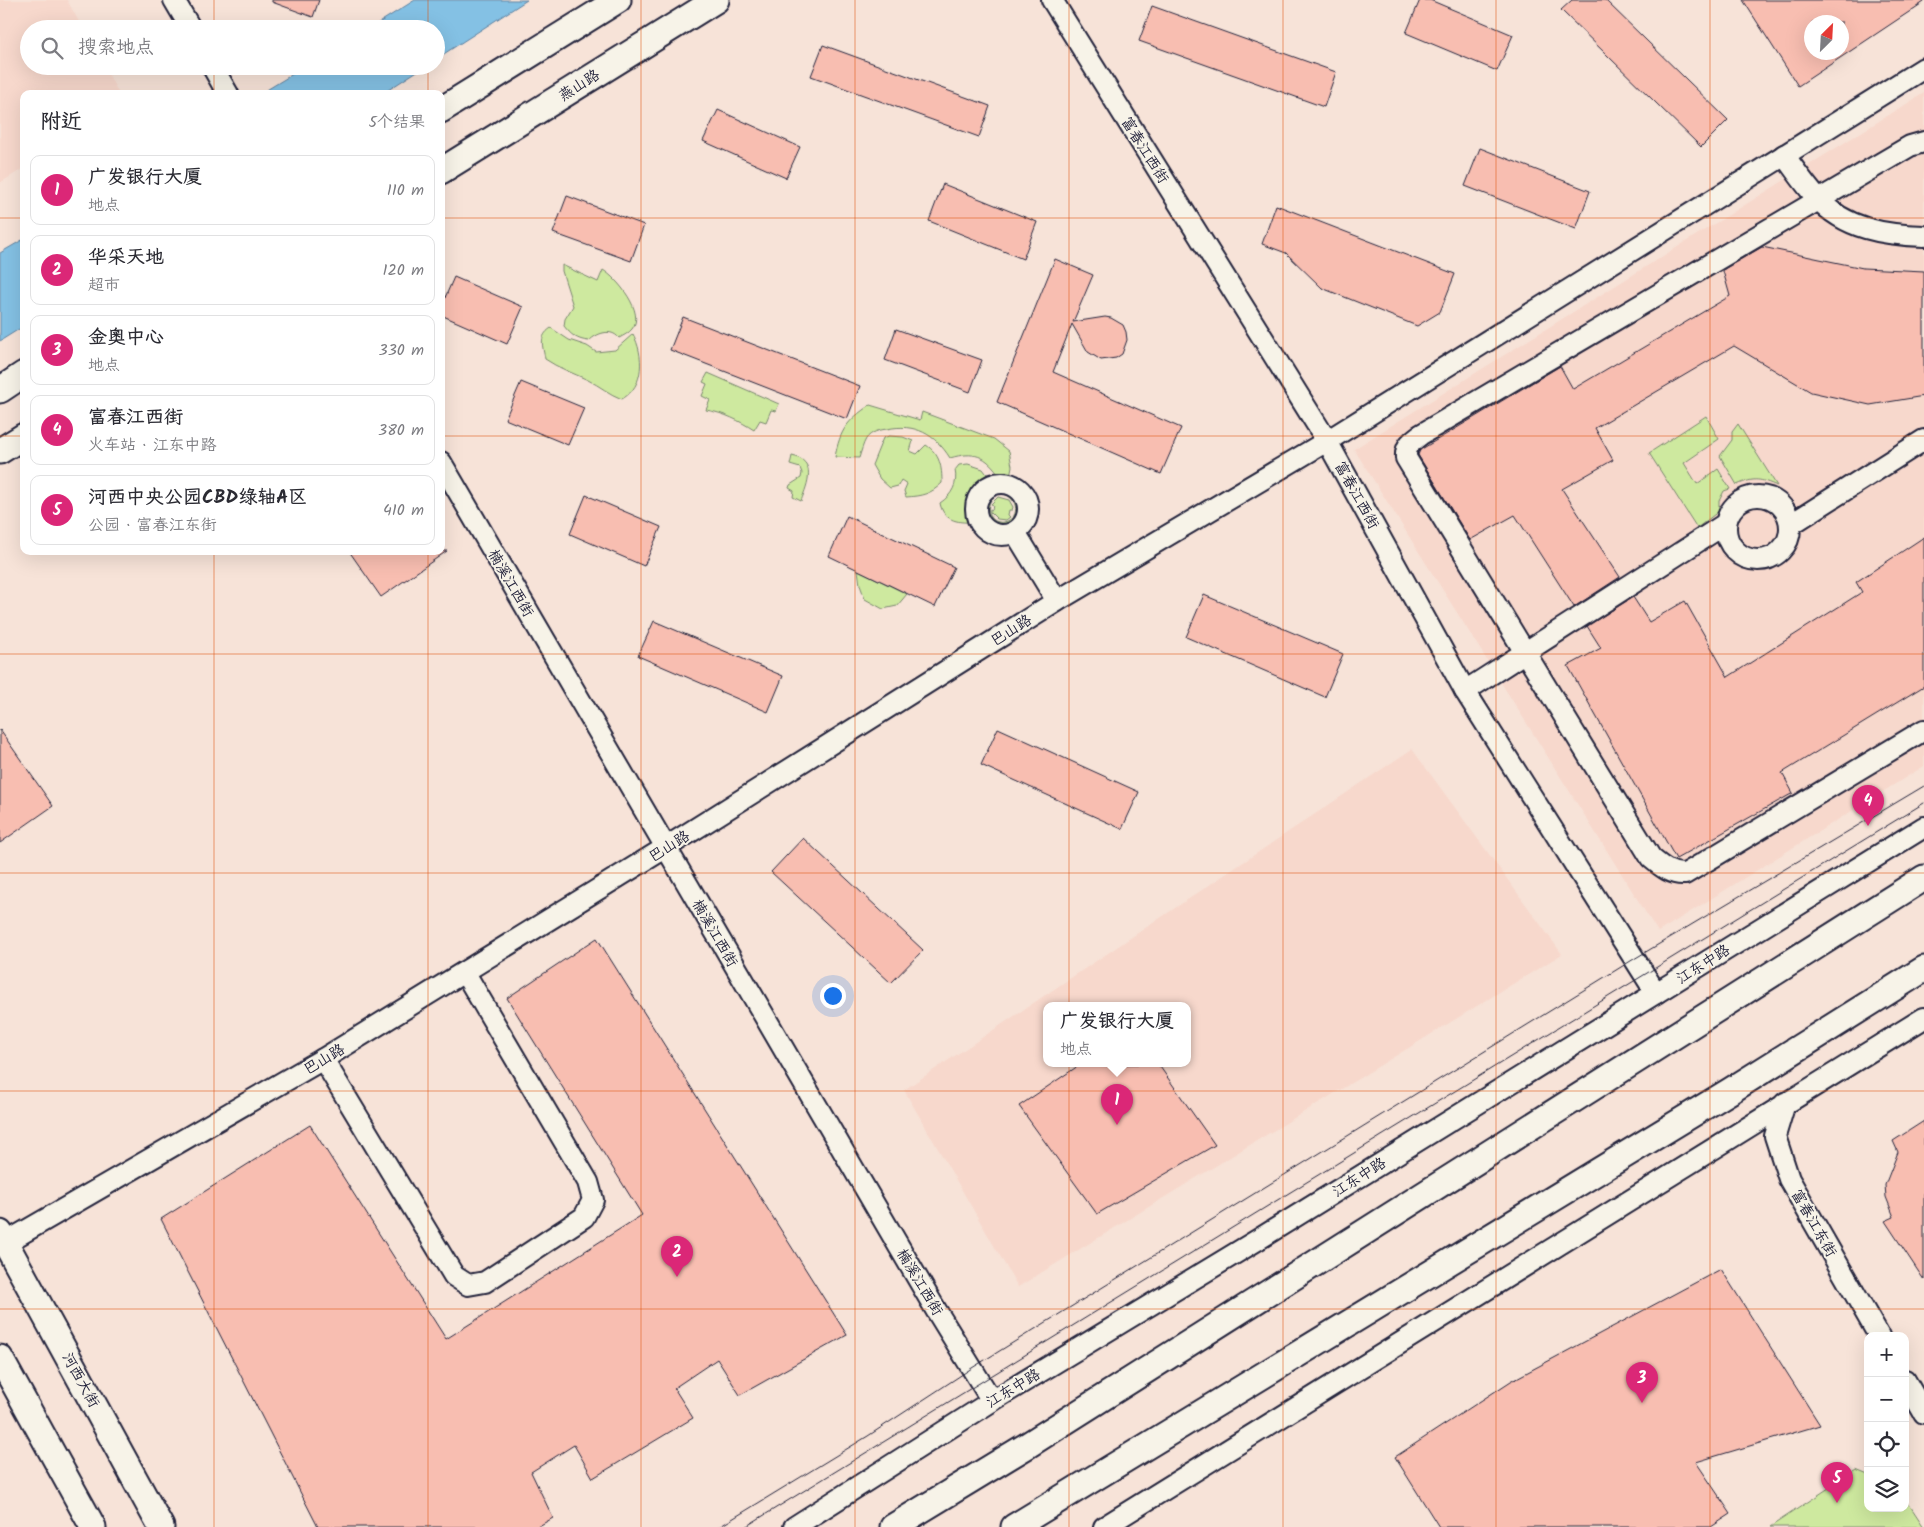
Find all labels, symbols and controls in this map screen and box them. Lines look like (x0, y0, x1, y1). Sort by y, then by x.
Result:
north arrow (1804, 15, 1849, 60)
search box (20, 20, 445, 75)
text: 搜索地点 (78, 33, 154, 63)
icon: search (38, 34, 66, 62)
street label: 燕山路 (554, 64, 605, 108)
text: 附近 (40, 106, 82, 139)
text: 5个结果 (368, 110, 425, 135)
street label: 富春江西街 (1114, 112, 1174, 189)
text: 广发银行大厦 (88, 163, 202, 193)
text: 1 (55, 178, 59, 203)
text: 110 m (387, 178, 424, 203)
text: 地点 (88, 193, 120, 218)
text: 华采天地 (88, 243, 164, 273)
text: 2 (52, 258, 62, 283)
text: 120 m (383, 258, 424, 283)
text: 超市 (88, 273, 120, 298)
text: 金奥中心 (88, 323, 164, 353)
text: 3 (53, 338, 61, 363)
text: 330 m (379, 338, 424, 363)
text: 地点 (88, 353, 120, 378)
text: 富春江西街 (88, 403, 183, 433)
text: 4 (53, 418, 61, 443)
text: 380 m (378, 418, 424, 443)
text: 火车站 · 江东中路 (88, 433, 217, 458)
street label: 富春江西街 (1327, 457, 1385, 534)
text: 河西中央公园CBD绿轴A区 (88, 483, 307, 513)
text: 5 (53, 498, 61, 523)
text: 410 m (383, 498, 424, 523)
text: 公园 · 富春江东街 (88, 513, 217, 538)
street label: 楠溪江西街 (481, 545, 539, 622)
street label: 巴山路 (986, 609, 1037, 653)
pin: 4 (1852, 785, 1884, 826)
street label: 巴山路 (644, 825, 695, 869)
street label: 楠溪江西街 (685, 895, 743, 972)
street label: 江东中路 (1672, 939, 1735, 991)
your location (820, 983, 846, 1009)
popup (1043, 1002, 1191, 1067)
text: 广发银行大厦 (1060, 1007, 1174, 1037)
text: 地点 (1060, 1037, 1092, 1062)
street label: 巴山路 (299, 1038, 350, 1082)
pin: 1 (1101, 1084, 1133, 1125)
street label: 江东中路 (1328, 1152, 1391, 1204)
street label: 富春江东街 (1784, 1185, 1842, 1262)
pin: 2 (661, 1236, 693, 1277)
street label: 楠溪江西街 (890, 1244, 949, 1321)
map controls (1864, 1332, 1909, 1512)
button: + (1864, 1332, 1909, 1377)
street label: 河西大街 (55, 1348, 105, 1413)
pin: 3 (1626, 1362, 1658, 1403)
street label: 江东中路 (982, 1363, 1045, 1415)
button: − (1864, 1377, 1909, 1422)
button: locate (1864, 1422, 1909, 1467)
pin: 5 (1821, 1462, 1853, 1503)
button: layers (1864, 1467, 1909, 1512)

